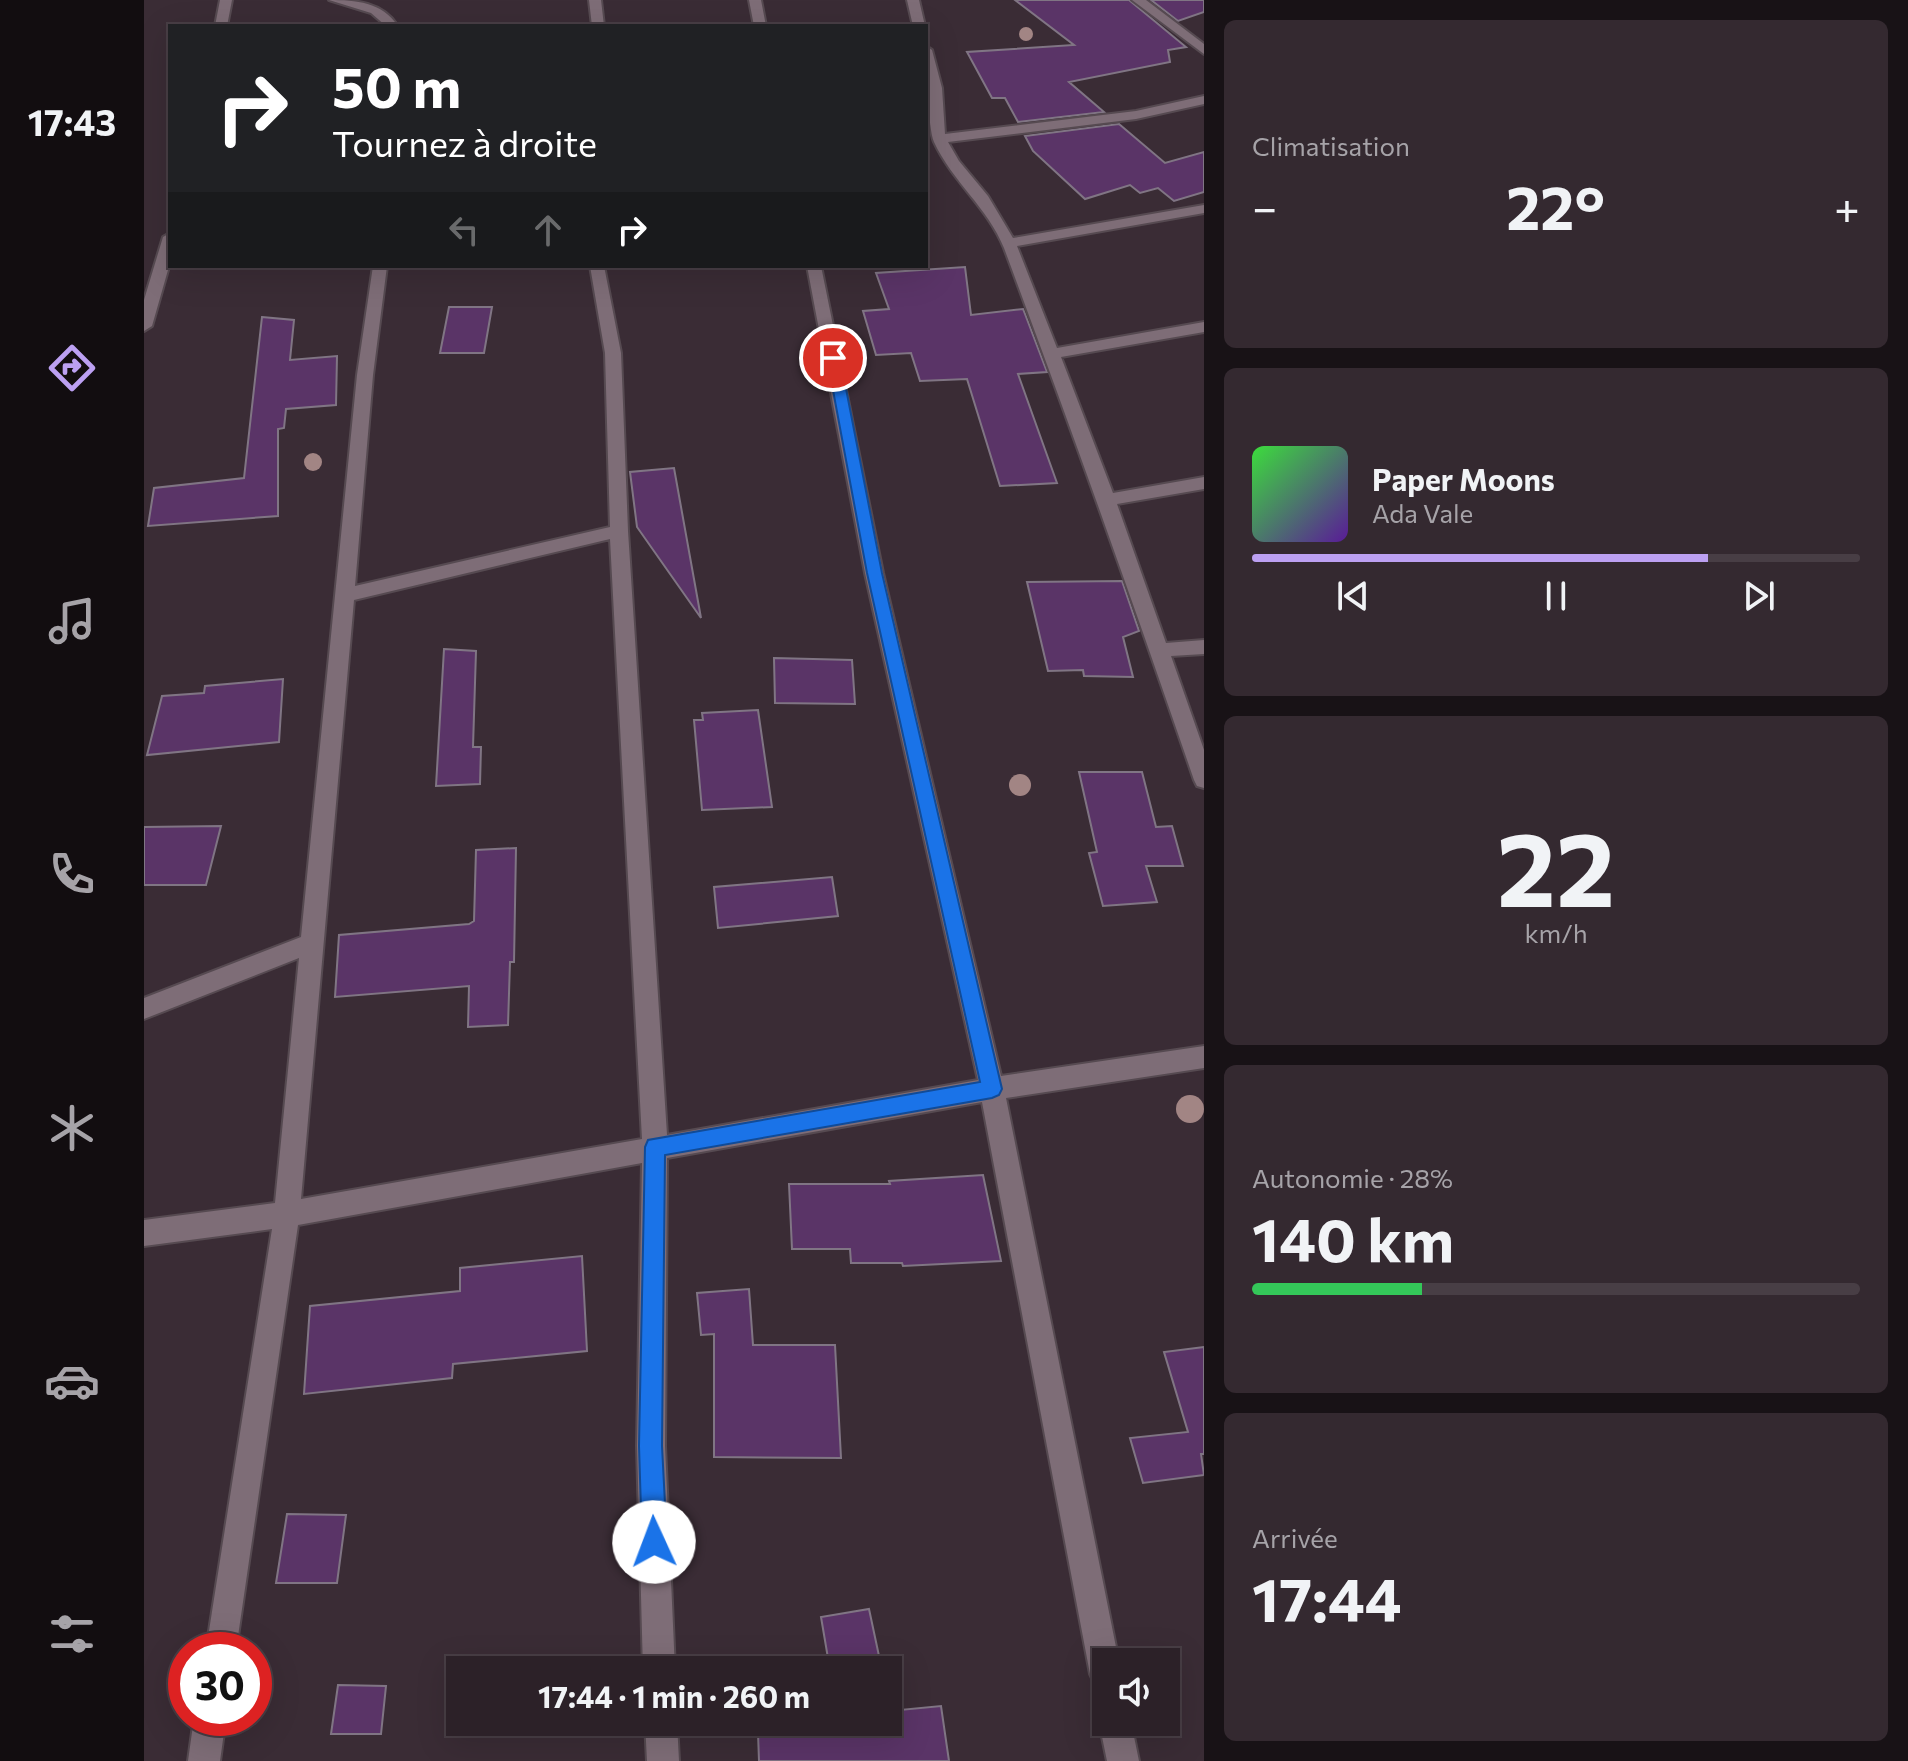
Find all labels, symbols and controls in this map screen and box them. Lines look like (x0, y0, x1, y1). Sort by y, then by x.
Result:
text: 50 m (332, 51, 461, 120)
icon: right (200, 56, 304, 160)
text: 17:43 (28, 99, 116, 143)
text: Tournez à droite (332, 120, 597, 164)
text: Climatisation (1252, 130, 1410, 161)
text: 22° (1506, 169, 1605, 242)
text: − (1252, 179, 1277, 233)
text: + (1834, 179, 1860, 233)
icon: left (442, 208, 486, 252)
icon: ahead (526, 208, 570, 252)
icon: right (610, 208, 654, 252)
pin (799, 324, 867, 392)
icon: arrive (811, 336, 855, 380)
icon: directions (44, 340, 100, 396)
text: Paper Moons (1372, 460, 1555, 497)
text: Ada Vale (1372, 497, 1473, 528)
icon: previous (1331, 574, 1375, 618)
icon: pause (1534, 574, 1578, 618)
icon: next (1737, 574, 1781, 618)
icon: music (44, 593, 100, 649)
text: 22 (1497, 801, 1615, 928)
icon: phone (44, 846, 100, 902)
text: km/h (1524, 917, 1588, 948)
icon: climate (44, 1100, 100, 1156)
text: Autonomie · 28% (1252, 1162, 1453, 1193)
text: 140 km (1252, 1201, 1454, 1274)
icon: car (44, 1353, 100, 1409)
position arrow (612, 1500, 696, 1584)
text: Arrivée (1252, 1522, 1338, 1553)
text: 17:44 (1252, 1561, 1402, 1634)
icon: filters (44, 1606, 100, 1662)
speed limit sign: 30 (168, 1632, 272, 1736)
map controls (1092, 1648, 1180, 1736)
button: sound (1092, 1648, 1180, 1736)
text: 17:44 · 1 min · 260 m (538, 1677, 810, 1714)

